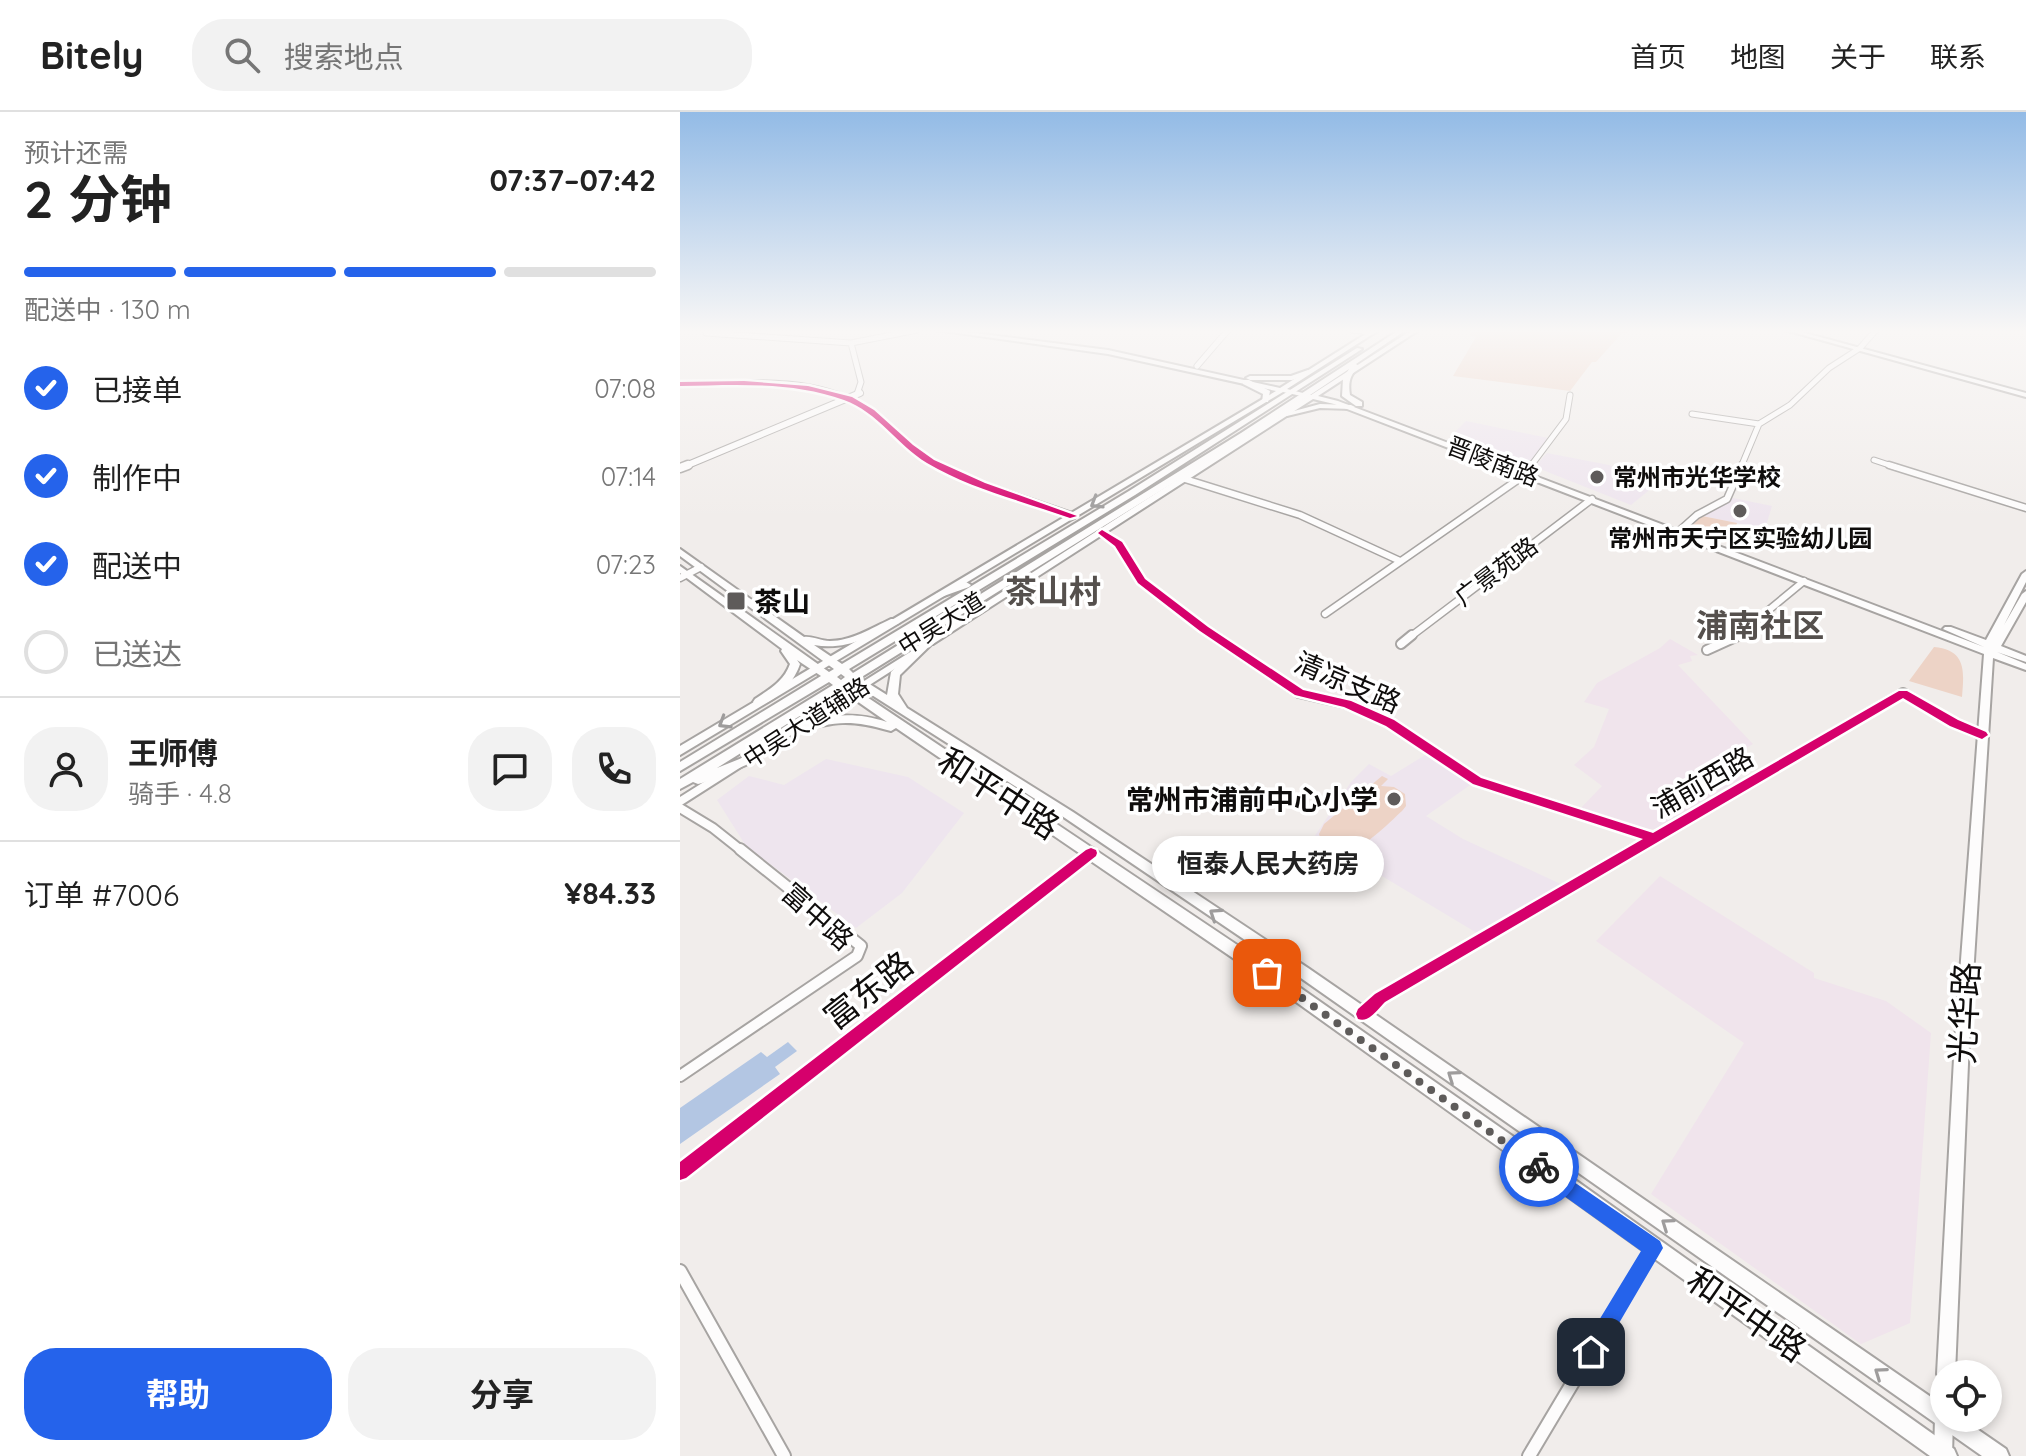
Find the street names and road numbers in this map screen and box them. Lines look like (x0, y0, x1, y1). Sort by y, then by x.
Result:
street label: 晋陵南路 (1443, 430, 1543, 492)
street label: 广景苑路 (1449, 530, 1543, 612)
street label: 中吴大道 (892, 585, 990, 661)
street label: 清凉支路 (1290, 644, 1406, 720)
street label: 中吴大道辅路 (737, 670, 875, 774)
street label: 和平中路 (930, 738, 1068, 848)
street label: 浦前西路 (1645, 739, 1759, 825)
street label: 富中路 (775, 875, 861, 957)
street label: 富东路 (815, 942, 921, 1038)
street label: 光华路 (1940, 961, 1988, 1065)
street label: 和平中路 (1679, 1257, 1815, 1371)

